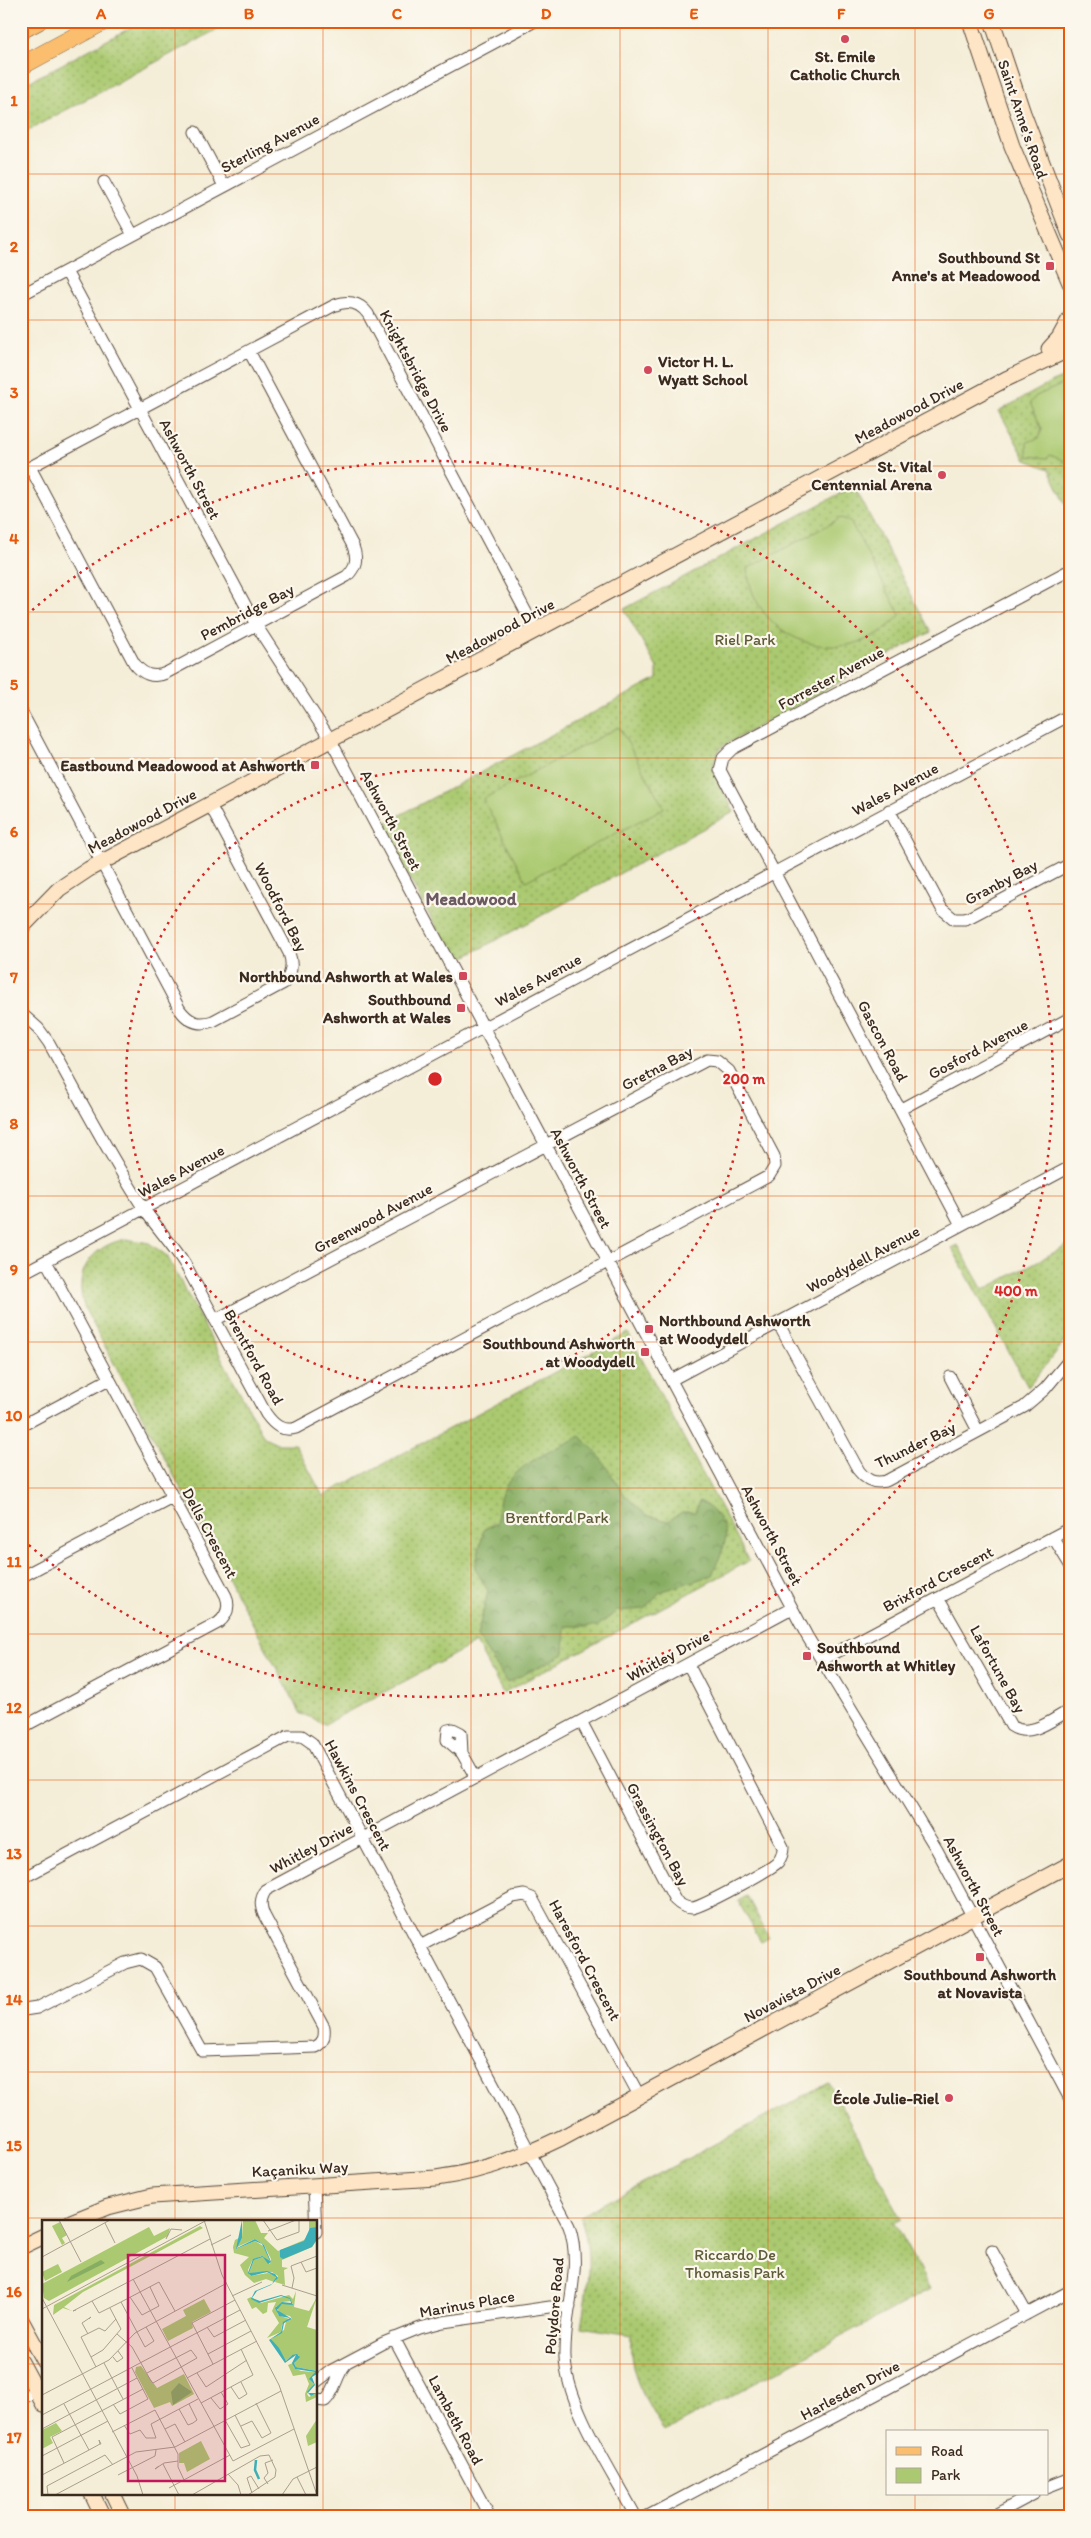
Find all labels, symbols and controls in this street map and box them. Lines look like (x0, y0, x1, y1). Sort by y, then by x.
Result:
text: A (95, 4, 107, 23)
text: B (244, 4, 255, 23)
text: C (392, 4, 403, 23)
text: D (541, 4, 552, 23)
text: E (690, 4, 699, 23)
text: F (837, 4, 846, 23)
text: G (983, 4, 995, 23)
marker: St. Emile Catholic Church (839, 33, 851, 45)
place label: St. Emile Catholic Church (790, 47, 901, 84)
street label: Saint Anne's Road (994, 57, 1052, 181)
text: 1 (10, 91, 18, 110)
street label: Sterling Avenue (217, 109, 323, 177)
text: 2 (10, 237, 19, 256)
place label: Southbound St Anne's at Meadowood (891, 248, 1040, 285)
marker: Southbound St Anne's at Meadowood (1044, 260, 1056, 272)
street label: Knightsbridge Drive (376, 307, 456, 435)
place label: Victor H. L. Wyatt School (658, 352, 748, 390)
marker: Victor H. L. Wyatt School (642, 364, 654, 376)
street label: Meadowood Drive (851, 374, 967, 448)
text: 3 (10, 383, 19, 402)
street label: Ashworth Street (155, 415, 225, 523)
place label: St. Vital Centennial Arena (811, 457, 933, 494)
marker: St. Vital Centennial Arena (936, 469, 948, 481)
text: 4 (9, 529, 19, 548)
street label: Pembridge Bay (197, 579, 297, 645)
street label: Meadowood Drive (442, 594, 558, 668)
park label: Riel Park (714, 630, 776, 649)
street label: Forrester Avenue (775, 642, 887, 714)
text: 5 (10, 675, 19, 694)
place label: Eastbound Meadowood at Ashworth (60, 756, 305, 775)
street label: Wales Avenue (849, 758, 941, 820)
marker: Eastbound Meadowood at Ashworth (309, 759, 321, 771)
street label: Ashworth Street (356, 766, 426, 874)
street label: Meadowood Drive (84, 784, 200, 858)
text: 6 (10, 822, 19, 841)
street label: Granby Bay (961, 855, 1041, 909)
street label: Woodford Bay (250, 859, 312, 955)
district label: Meadowood (425, 888, 517, 910)
street label: Wales Avenue (492, 949, 584, 1011)
place label: Northbound Ashworth at Wales (239, 967, 453, 986)
text: 7 (9, 968, 18, 987)
marker: Northbound Ashworth at Wales (457, 970, 469, 982)
place label: Southbound Ashworth at Wales (322, 990, 451, 1027)
street label: Gascon Road (854, 997, 912, 1085)
marker: Southbound Ashworth at Wales (455, 1002, 467, 1014)
street label: Gosford Avenue (925, 1015, 1031, 1083)
street label: Gretna Bay (618, 1041, 696, 1095)
centre of rings (426, 1070, 444, 1088)
text: 200 m (723, 1070, 766, 1088)
text: 8 (10, 1114, 19, 1133)
street label: Ashworth Street (546, 1124, 616, 1232)
street label: Wales Avenue (135, 1140, 227, 1202)
street label: Greenwood Avenue (310, 1179, 436, 1257)
street label: Woodydell Avenue (803, 1221, 923, 1297)
text: 9 (10, 1260, 18, 1279)
text: 400 m (994, 1282, 1038, 1300)
street label: Brentford Road (220, 1306, 288, 1408)
place label: Northbound Ashworth at Woodydell (659, 1311, 811, 1349)
marker: Northbound Ashworth at Woodydell (643, 1323, 655, 1335)
place label: Southbound Ashworth at Woodydell (483, 1334, 636, 1372)
marker: Southbound Ashworth at Woodydell (639, 1346, 651, 1358)
text: 10 (5, 1406, 23, 1425)
street label: Thunder Bay (872, 1417, 959, 1473)
street label: Ashworth Street (737, 1481, 807, 1589)
street label: Dells Crescent (178, 1485, 242, 1581)
park label: Brentford Park (505, 1508, 609, 1527)
street label: Brixford Crescent (879, 1542, 997, 1616)
text: 11 (7, 1552, 22, 1571)
street label: Lafortune Bay (966, 1622, 1030, 1717)
street label: Whitley Drive (623, 1626, 713, 1686)
place label: Southbound Ashworth at Whitley (816, 1638, 956, 1676)
marker: Southbound Ashworth at Whitley (801, 1650, 813, 1662)
text: 12 (6, 1698, 23, 1717)
street label: Hawkins Crescent (321, 1736, 395, 1854)
street label: Grassington Bay (623, 1779, 693, 1889)
street label: Whitley Drive (266, 1818, 356, 1878)
street label: Ashworth Street (939, 1832, 1009, 1940)
text: 13 (6, 1844, 22, 1863)
street label: Haresford Crescent (545, 1896, 625, 2024)
marker: Southbound Ashworth at Novavista (974, 1951, 986, 1963)
street label: Novavista Drive (740, 1959, 844, 2026)
place label: Southbound Ashworth at Novavista (904, 1965, 1057, 2002)
text: 14 (5, 1990, 23, 2009)
place label: École Julie-Riel (833, 2089, 939, 2108)
marker: École Julie-Riel (943, 2092, 955, 2104)
text: 15 (6, 2136, 23, 2155)
street label: Kaçaniku Way (251, 2157, 349, 2181)
inset map (42, 2220, 318, 2496)
park label: Riccardo De Thomasis Park (685, 2245, 786, 2282)
street label: Polydore Road (540, 2256, 568, 2355)
text: 16 (6, 2282, 22, 2301)
street label: Marinus Place (418, 2286, 516, 2322)
street label: Harlesden Drive (797, 2356, 903, 2424)
street label: Lambeth Road (424, 2372, 488, 2468)
text: 17 (6, 2428, 22, 2447)
legend (886, 2430, 1048, 2496)
text: Road (931, 2442, 964, 2460)
text: Park (931, 2466, 961, 2484)

